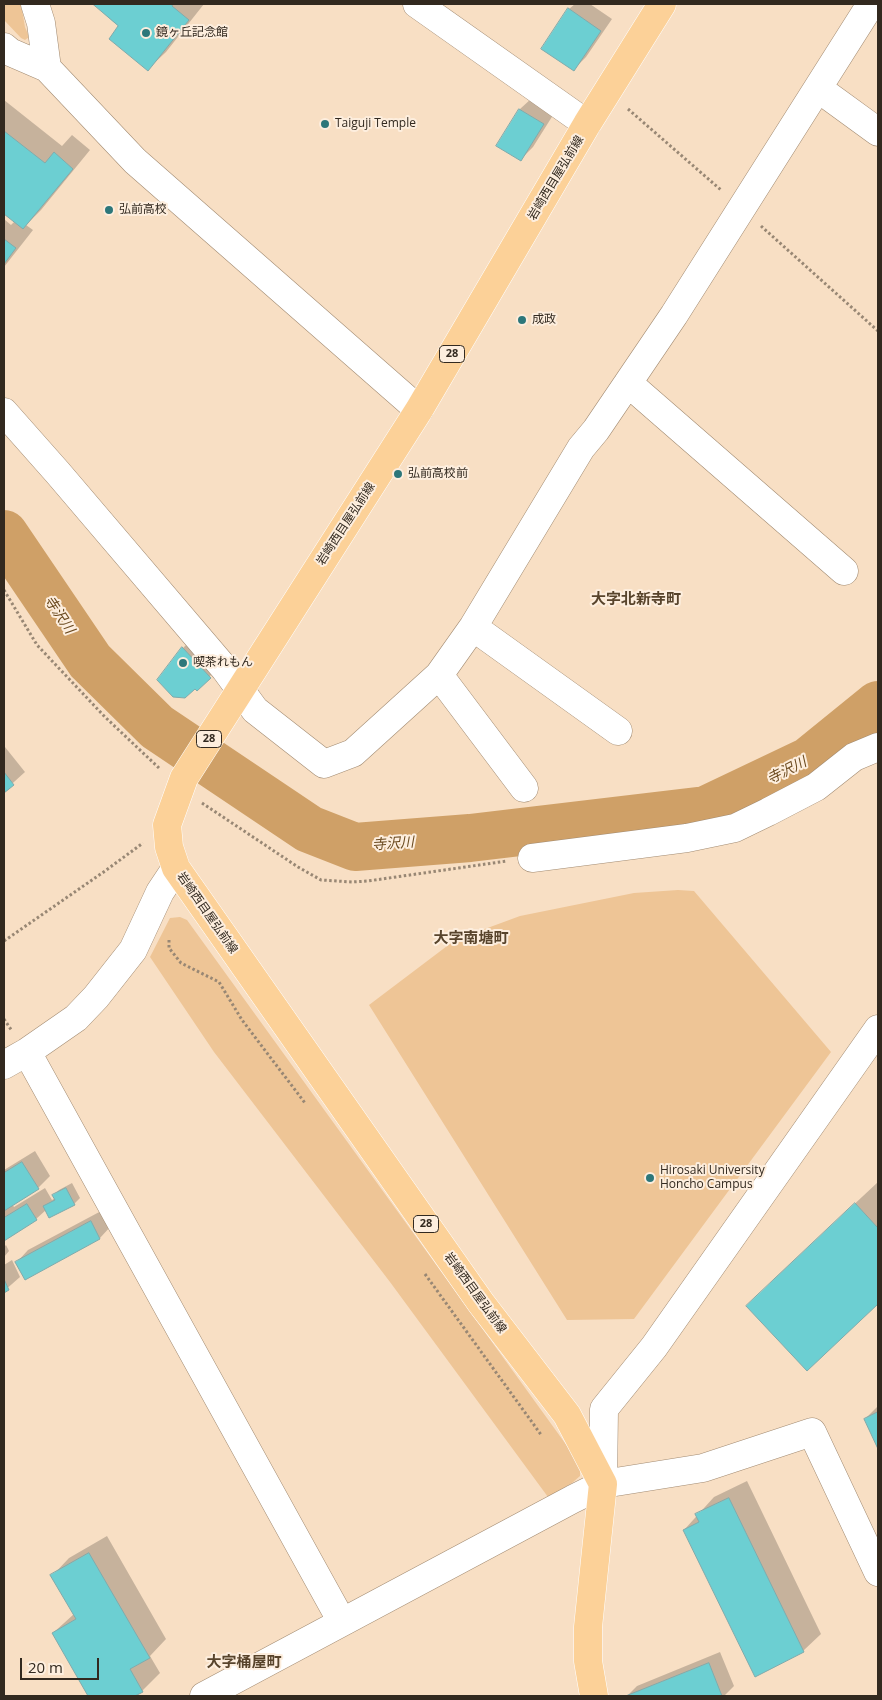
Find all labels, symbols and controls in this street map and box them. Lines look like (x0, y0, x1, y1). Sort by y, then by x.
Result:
place label: 鏡ヶ丘記念館 (156, 26, 228, 40)
marker: 鏡ヶ丘記念館 (140, 27, 152, 39)
place label: Taiguji Temple (335, 117, 416, 131)
marker: Taiguji Temple (319, 118, 331, 130)
street label: 岩崎西目屋弘前線 (525, 133, 587, 223)
place label: 弘前高校 (119, 203, 167, 217)
marker: 弘前高校 (103, 204, 115, 216)
place label: 成政 (532, 313, 556, 327)
marker: 成政 (516, 314, 528, 326)
road number: 28 (440, 346, 464, 362)
place label: 弘前高校前 (408, 467, 468, 481)
marker: 弘前高校前 (392, 468, 404, 480)
street label: 岩崎西目屋弘前線 (314, 480, 378, 568)
district label: 大字北新寺町 (591, 591, 681, 609)
water label: 寺沢川 (40, 593, 78, 637)
place label: 喫茶れもん (193, 656, 253, 670)
marker: 喫茶れもん (177, 657, 189, 669)
road number: 28 (196, 731, 222, 748)
water label: 寺沢川 (764, 754, 810, 788)
water label: 寺沢川 (371, 834, 415, 854)
street label: 岩崎西目屋弘前線 (174, 870, 240, 956)
district label: 大字南塘町 (434, 930, 508, 948)
place label: Hirosaki University Honcho Campus (660, 1164, 765, 1192)
marker: Hirosaki University Honcho Campus (644, 1172, 656, 1184)
road number: 28 (414, 1216, 438, 1232)
street label: 岩崎西目屋弘前線 (441, 1250, 509, 1336)
scale bar (22, 1648, 101, 1680)
district label: 大字桶屋町 (207, 1654, 281, 1672)
text: 20 m (28, 1657, 63, 1677)

